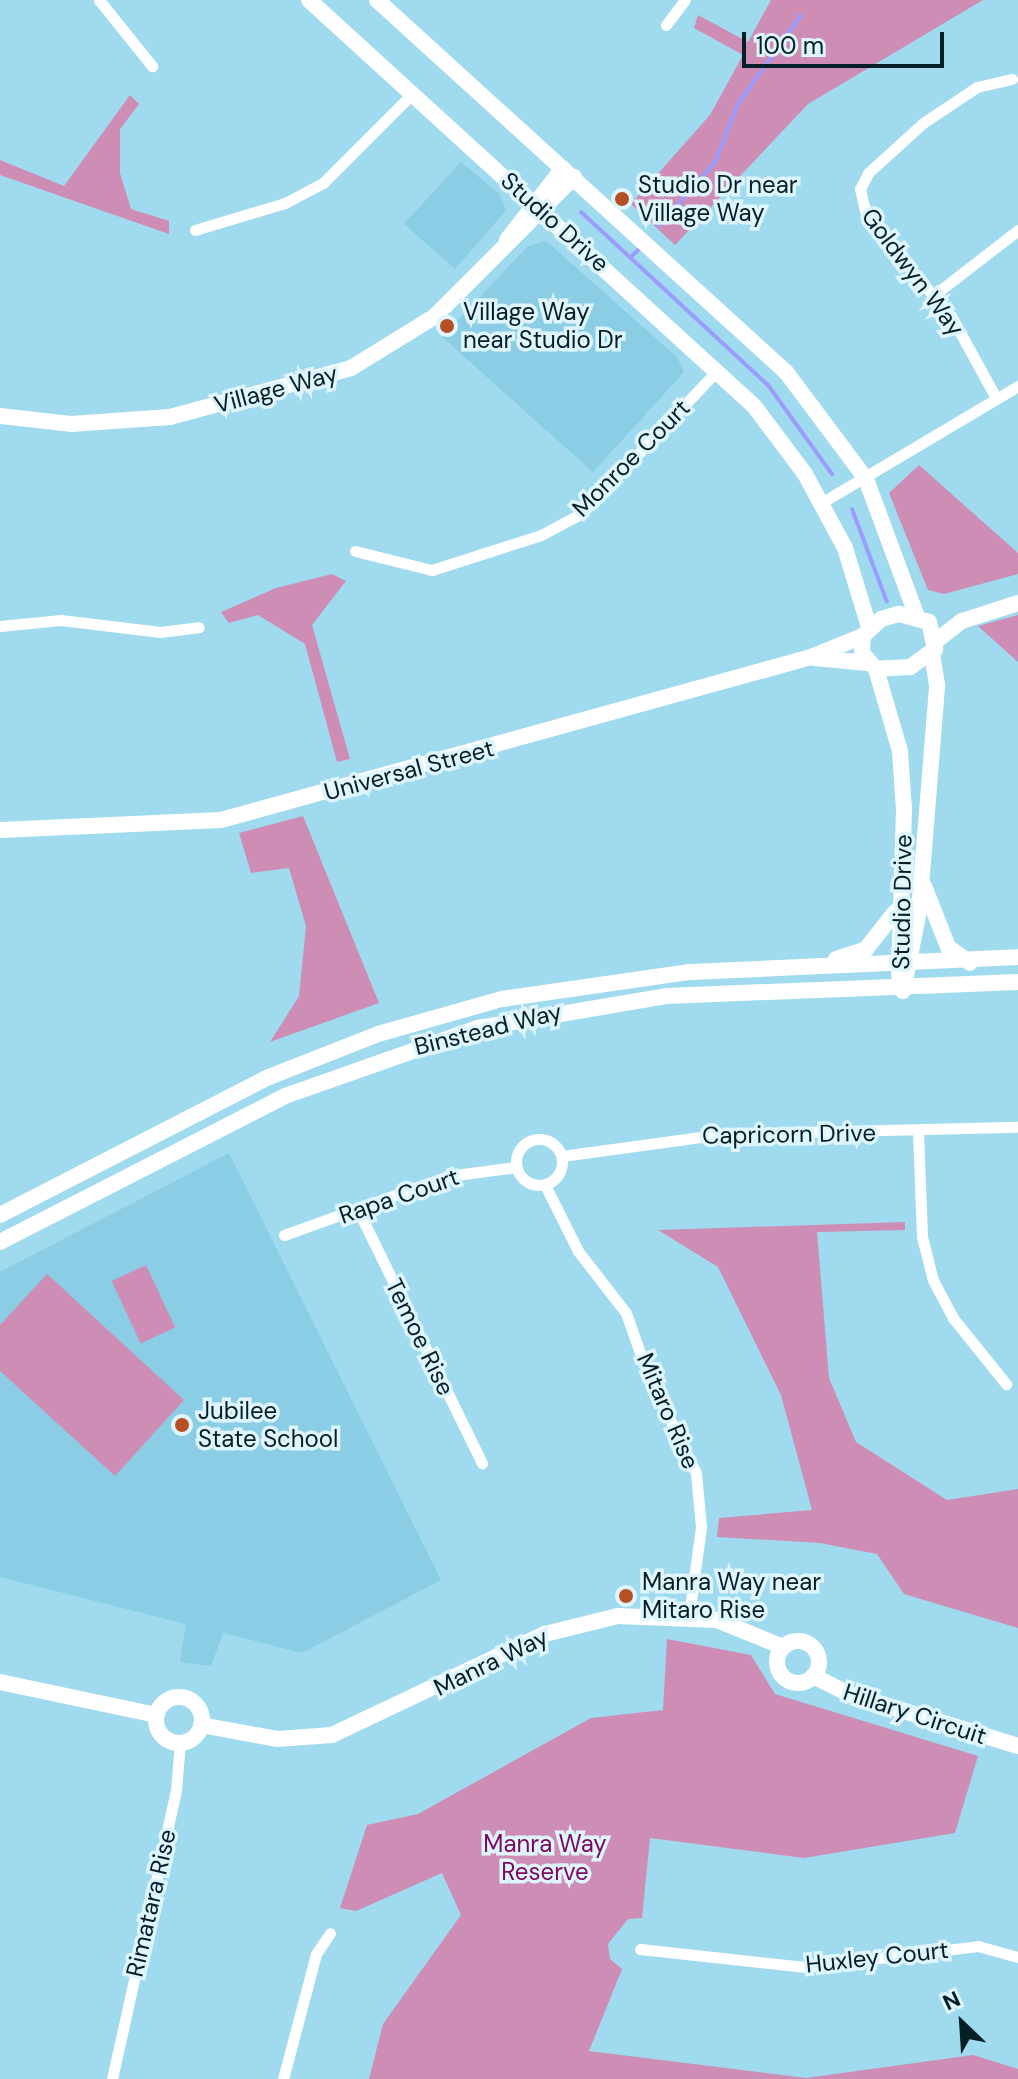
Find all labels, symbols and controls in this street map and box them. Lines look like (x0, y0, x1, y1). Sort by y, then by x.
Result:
scale bar (746, 16, 948, 66)
text: 100 m (756, 30, 824, 61)
street label: Studio Drive (495, 166, 615, 278)
place label: Studio Dr near Village Way (638, 171, 798, 227)
marker: Studio Dr near Village Way (613, 190, 631, 208)
street label: Goldwyn Way (856, 202, 970, 342)
place label: Village Way near Studio Dr (463, 298, 623, 354)
marker: Village Way near Studio Dr (438, 317, 456, 335)
street label: Village Way (211, 359, 341, 419)
street label: Monroe Court (566, 393, 696, 523)
street label: Universal Street (321, 733, 497, 807)
street label: Studio Drive (886, 834, 918, 970)
street label: Binstead Way (411, 997, 565, 1061)
street label: Capricorn Drive (702, 1118, 876, 1150)
street label: Rapa Court (335, 1162, 463, 1230)
street label: Temoe Rise (379, 1274, 461, 1400)
street label: Mitaro Rise (631, 1349, 705, 1473)
place label: Jubilee State School (198, 1397, 338, 1453)
marker: Jubilee State School (173, 1416, 191, 1434)
place label: Manra Way near Mitaro Rise (642, 1568, 821, 1624)
marker: Manra Way near Mitaro Rise (617, 1587, 635, 1605)
street label: Manra Way (429, 1622, 553, 1702)
street label: Hillary Circuit (840, 1677, 990, 1751)
street label: Rimatara Rise (120, 1826, 182, 1980)
park label: Manra Way Reserve (483, 1830, 607, 1886)
street label: Huxley Court (804, 1935, 950, 1979)
north arrow (922, 1983, 1002, 2063)
text: N (938, 1984, 965, 2017)

